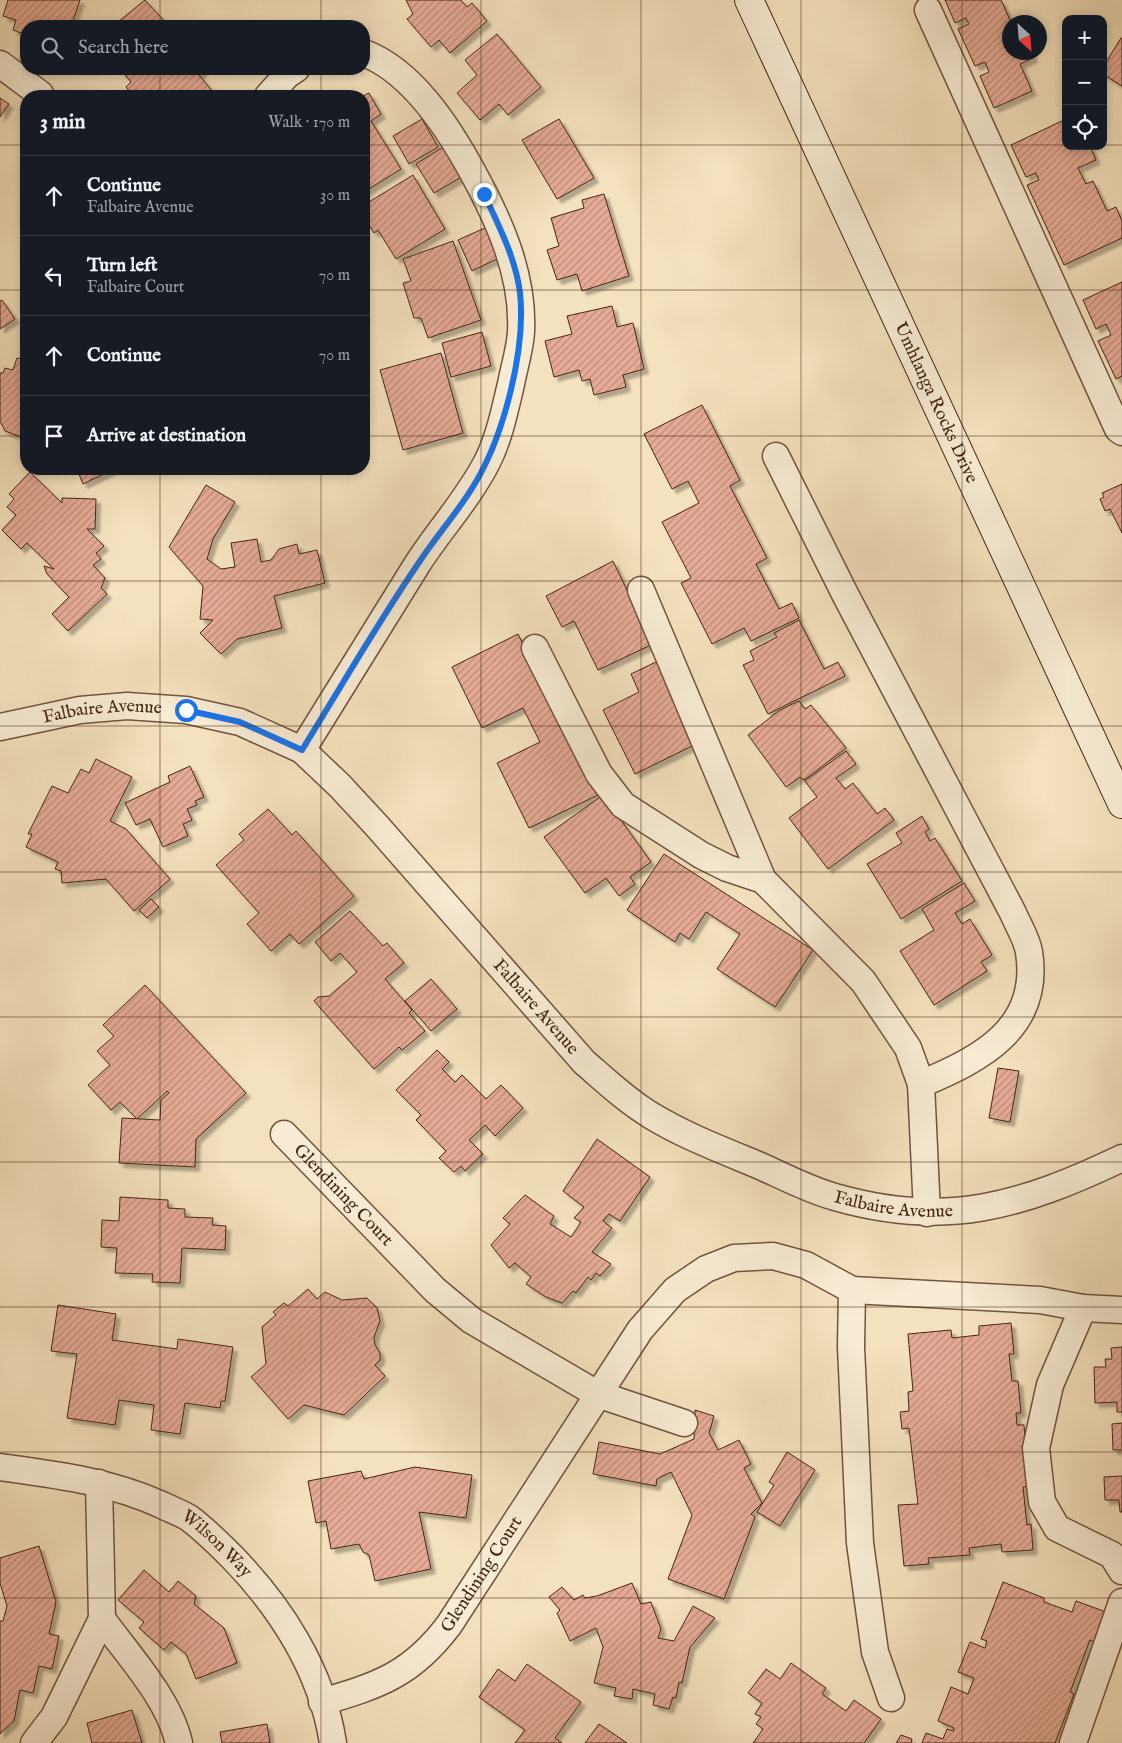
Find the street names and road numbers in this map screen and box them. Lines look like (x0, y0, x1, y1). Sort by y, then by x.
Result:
street label: Umhlanga Rocks Drive (889, 319, 983, 487)
street label: Falbaire Avenue (41, 694, 163, 729)
street label: Falbaire Avenue (488, 954, 584, 1060)
street label: Glendining Court (288, 1139, 398, 1251)
street label: Falbaire Avenue (832, 1186, 954, 1223)
street label: Wilson Way (177, 1505, 257, 1583)
street label: Glendining Court (436, 1512, 528, 1637)

